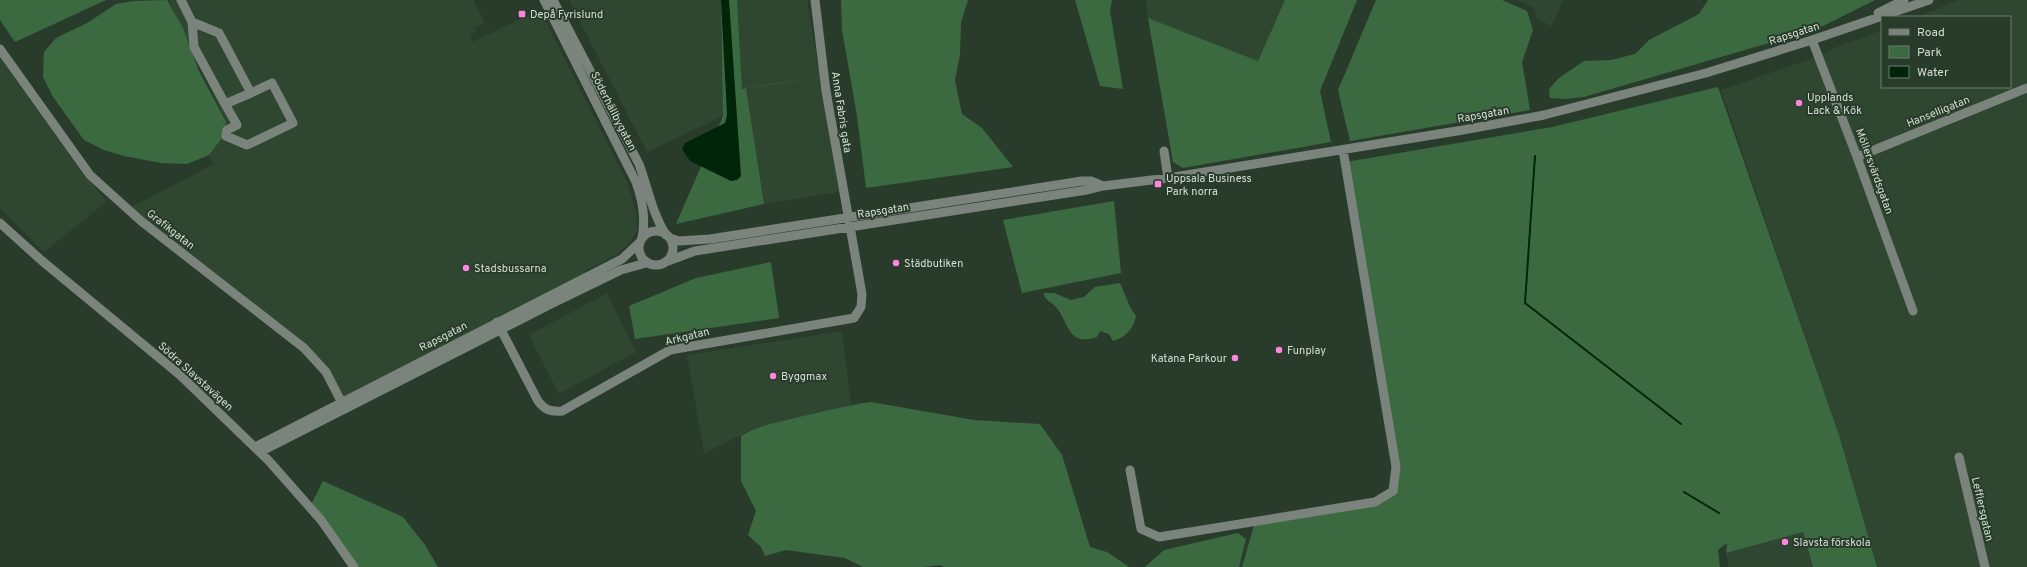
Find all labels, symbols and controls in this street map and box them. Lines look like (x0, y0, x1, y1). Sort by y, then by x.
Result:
place label: Depå Fyrislund (530, 8, 603, 22)
marker: Depå Fyrislund (517, 9, 527, 19)
legend (1881, 16, 2011, 88)
street label: Rapsgatan (1767, 19, 1821, 49)
text: Road (1917, 25, 1945, 41)
text: Park (1917, 45, 1942, 61)
text: Water (1917, 65, 1949, 81)
street label: Söderhällbygatan (587, 70, 639, 153)
street label: Anna Fabris gata (828, 70, 854, 154)
place label: Upplands Lack & Kök (1807, 91, 1862, 118)
street label: Hanselligatan (1905, 93, 1972, 131)
marker: Upplands Lack & Kök (1794, 98, 1804, 108)
street label: Rapsgatan (1456, 104, 1510, 126)
street label: Möllersvärdsgatan (1852, 126, 1896, 216)
place label: Uppsala Business Park norra (1166, 172, 1252, 199)
marker: Uppsala Business Park norra (1153, 179, 1163, 189)
street label: Rapsgatan (856, 200, 910, 222)
street label: Grafikgatan (143, 207, 197, 253)
place label: Städbutiken (904, 257, 963, 271)
marker: Städbutiken (891, 258, 901, 268)
place label: Stadsbussarna (474, 262, 547, 276)
marker: Stadsbussarna (461, 263, 471, 273)
street label: Rapsgatan (417, 319, 470, 355)
street label: Arkgatan (664, 325, 711, 349)
street label: Södra Slavstavägen (155, 339, 236, 414)
place label: Funplay (1287, 344, 1326, 358)
marker: Funplay (1274, 345, 1284, 355)
place label: Katana Parkour (1151, 352, 1228, 366)
marker: Katana Parkour (1230, 353, 1240, 363)
place label: Byggmax (781, 370, 827, 384)
marker: Byggmax (768, 371, 778, 381)
street label: Lefflersgatan (1968, 476, 1996, 543)
place label: Slavsta förskola (1793, 536, 1871, 550)
marker: Slavsta förskola (1780, 537, 1790, 547)

